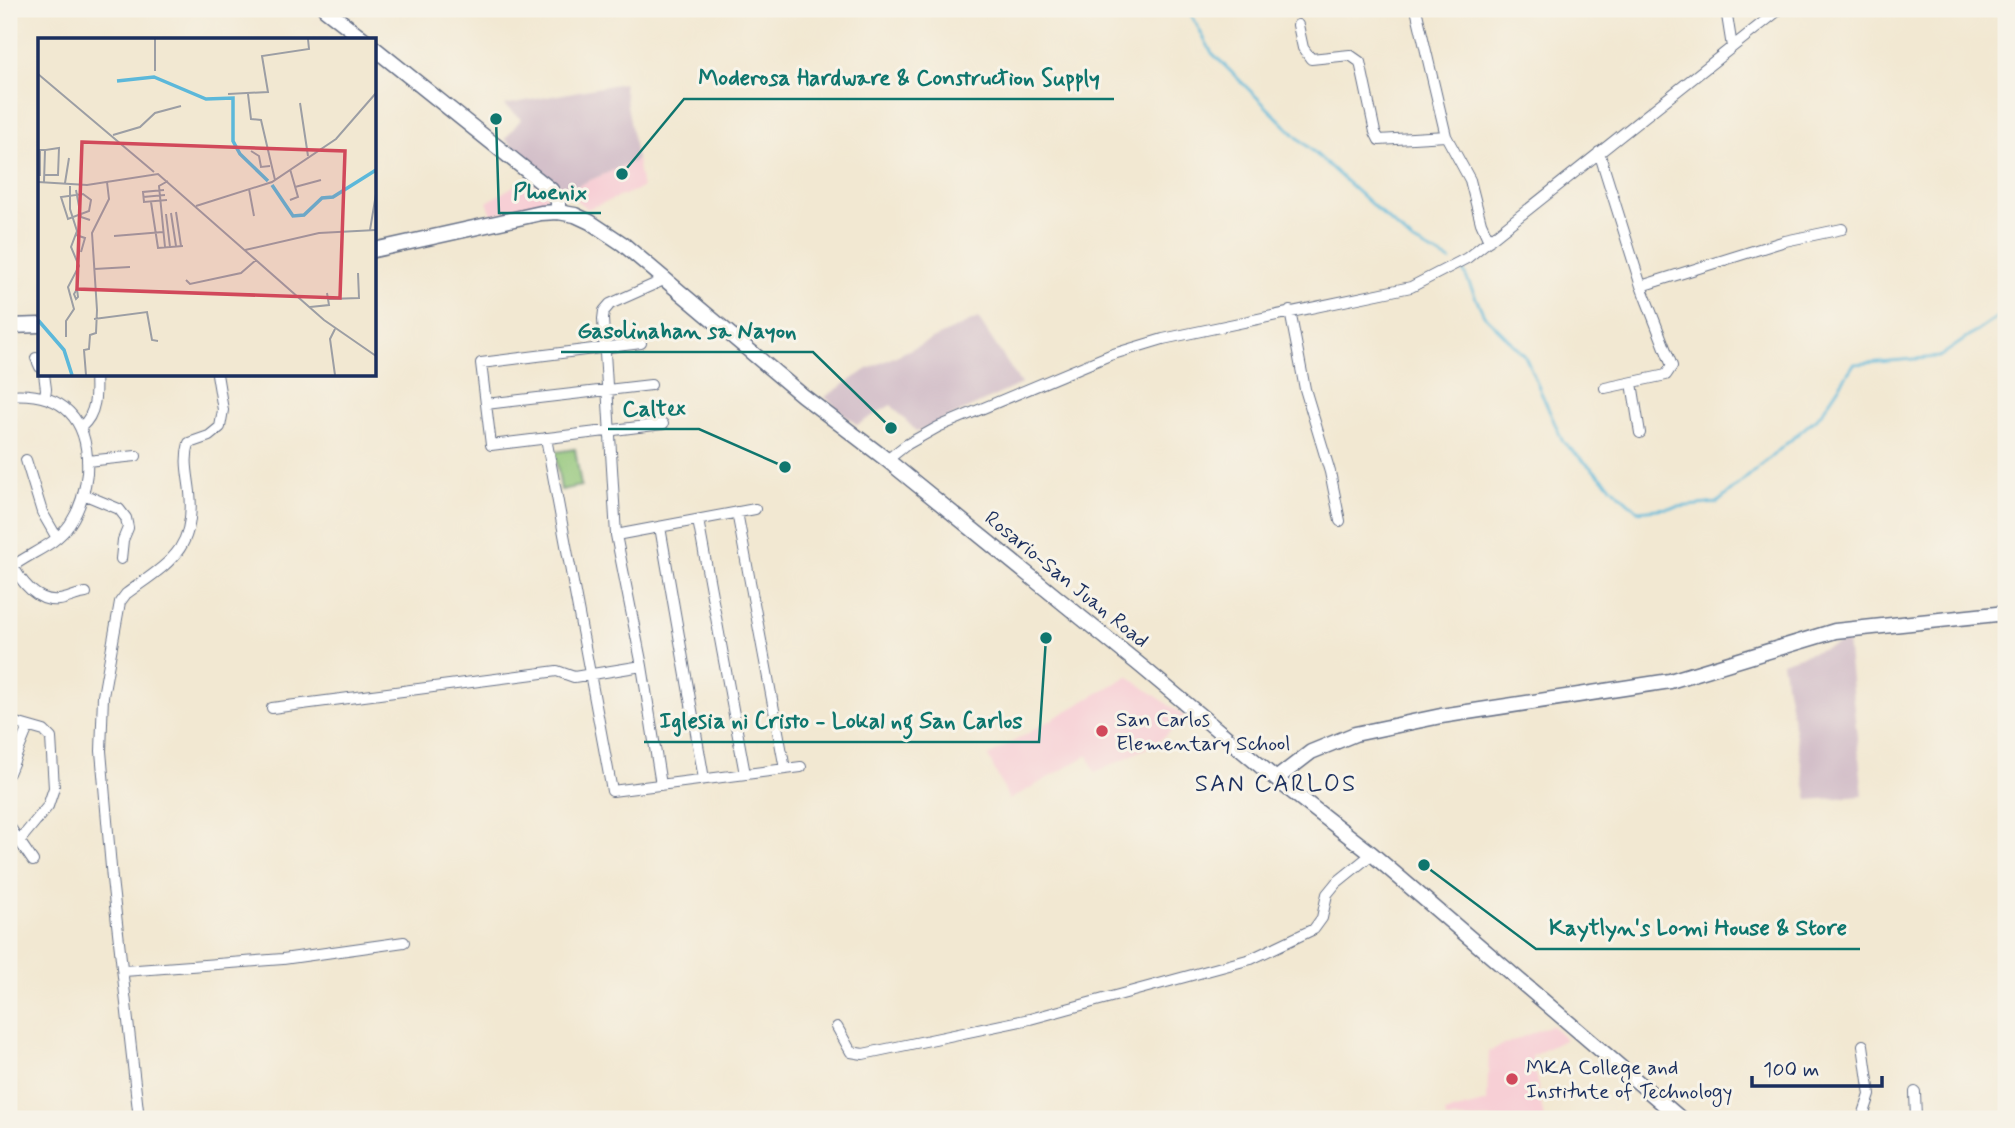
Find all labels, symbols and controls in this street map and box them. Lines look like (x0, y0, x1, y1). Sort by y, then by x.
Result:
inset map (38, 38, 376, 376)
callout: Moderosa Hardware & Construction Supply (684, 55, 1114, 99)
text: Moderosa Hardware & Construction Supply (698, 64, 1100, 94)
callout: Phoenix (499, 169, 601, 213)
text: Phoenix (513, 178, 587, 208)
callout: Gasolinahan sa Nayon (561, 308, 813, 352)
text: Gasolinahan sa Nayon (577, 317, 797, 347)
callout: Caltex (608, 385, 699, 429)
text: Caltex (622, 395, 686, 425)
street label: Rosario-San Juan Road (978, 505, 1154, 655)
callout: Iglesia ni Cristo - Lokal ng San Carlos (644, 698, 1039, 742)
place label: San Carlos Elementary School (1116, 706, 1291, 758)
text: Iglesia ni Cristo - Lokal ng San Carlos (659, 707, 1023, 740)
marker: San Carlos Elementary School (1094, 723, 1110, 739)
district label: SAN CARLOS (1195, 769, 1357, 800)
callout: Kaytlyn's Lomi House & Store (1536, 905, 1860, 949)
text: Kaytlyn's Lomi House & Store (1549, 914, 1847, 944)
scale bar (1752, 1044, 1882, 1088)
place label: MKA College and Institute of Technology (1526, 1054, 1732, 1107)
text: 100 m (1763, 1056, 1819, 1084)
marker: MKA College and Institute of Technology (1504, 1071, 1520, 1087)

